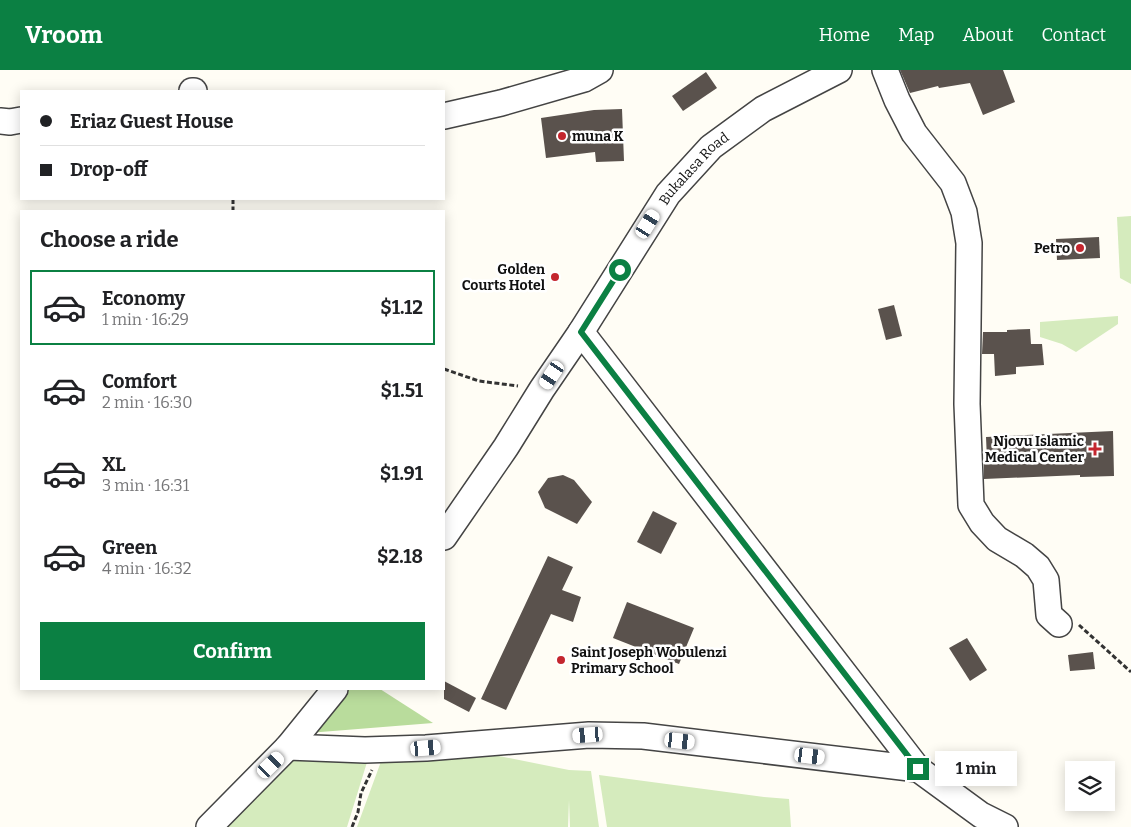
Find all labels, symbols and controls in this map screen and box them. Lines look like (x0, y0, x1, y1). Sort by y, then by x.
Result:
text: Vroom (25, 21, 103, 49)
text: Home (819, 24, 870, 46)
text: Map (898, 24, 934, 46)
text: About (962, 24, 1013, 46)
text: Contact (1041, 24, 1106, 46)
text: Eriaz Guest House (70, 110, 234, 133)
place label: muna K (572, 128, 624, 145)
street label: Bukalasa Road (655, 129, 732, 208)
marker: muna K (556, 130, 568, 142)
text: Drop-off (70, 158, 148, 181)
car (633, 207, 662, 241)
text: Choose a ride (40, 226, 179, 253)
place label: Petro (1034, 240, 1070, 257)
marker: Petro (1074, 242, 1086, 254)
route start (609, 259, 631, 281)
place label: Golden Courts Hotel (462, 261, 546, 294)
marker: Golden Courts Hotel (549, 271, 561, 283)
icon: car (42, 285, 87, 330)
text: Economy (102, 287, 185, 310)
text: $1.12 (380, 296, 423, 319)
text: 1 min · 16:29 (102, 310, 189, 329)
car (537, 358, 566, 392)
icon: car (42, 368, 87, 413)
text: Comfort (102, 370, 177, 393)
text: $1.51 (380, 379, 423, 402)
text: 2 min · 16:30 (102, 393, 192, 412)
place label: Njovu Islamic Medical Center (985, 433, 1084, 466)
marker: Njovu Islamic Medical Center (1088, 442, 1102, 456)
icon: car (42, 451, 87, 496)
text: XL (102, 453, 126, 476)
text: $1.91 (380, 462, 423, 485)
text: 3 min · 16:31 (102, 476, 189, 495)
icon: car (42, 534, 87, 579)
text: Green (102, 536, 157, 559)
text: $2.18 (377, 545, 423, 568)
text: 4 min · 16:32 (102, 559, 192, 578)
button: Confirm (40, 622, 425, 680)
place label: Saint Joseph Wobulenzi Primary School (571, 644, 727, 677)
marker: Saint Joseph Wobulenzi Primary School (555, 654, 567, 666)
car (572, 726, 603, 744)
car (664, 732, 695, 750)
car (410, 739, 441, 757)
car (794, 747, 825, 765)
car (254, 749, 287, 781)
callout: 1 min (936, 752, 1018, 786)
route end (907, 758, 929, 780)
text: 1 min (956, 759, 996, 778)
map controls (1065, 761, 1115, 811)
button: layers (1065, 761, 1115, 811)

